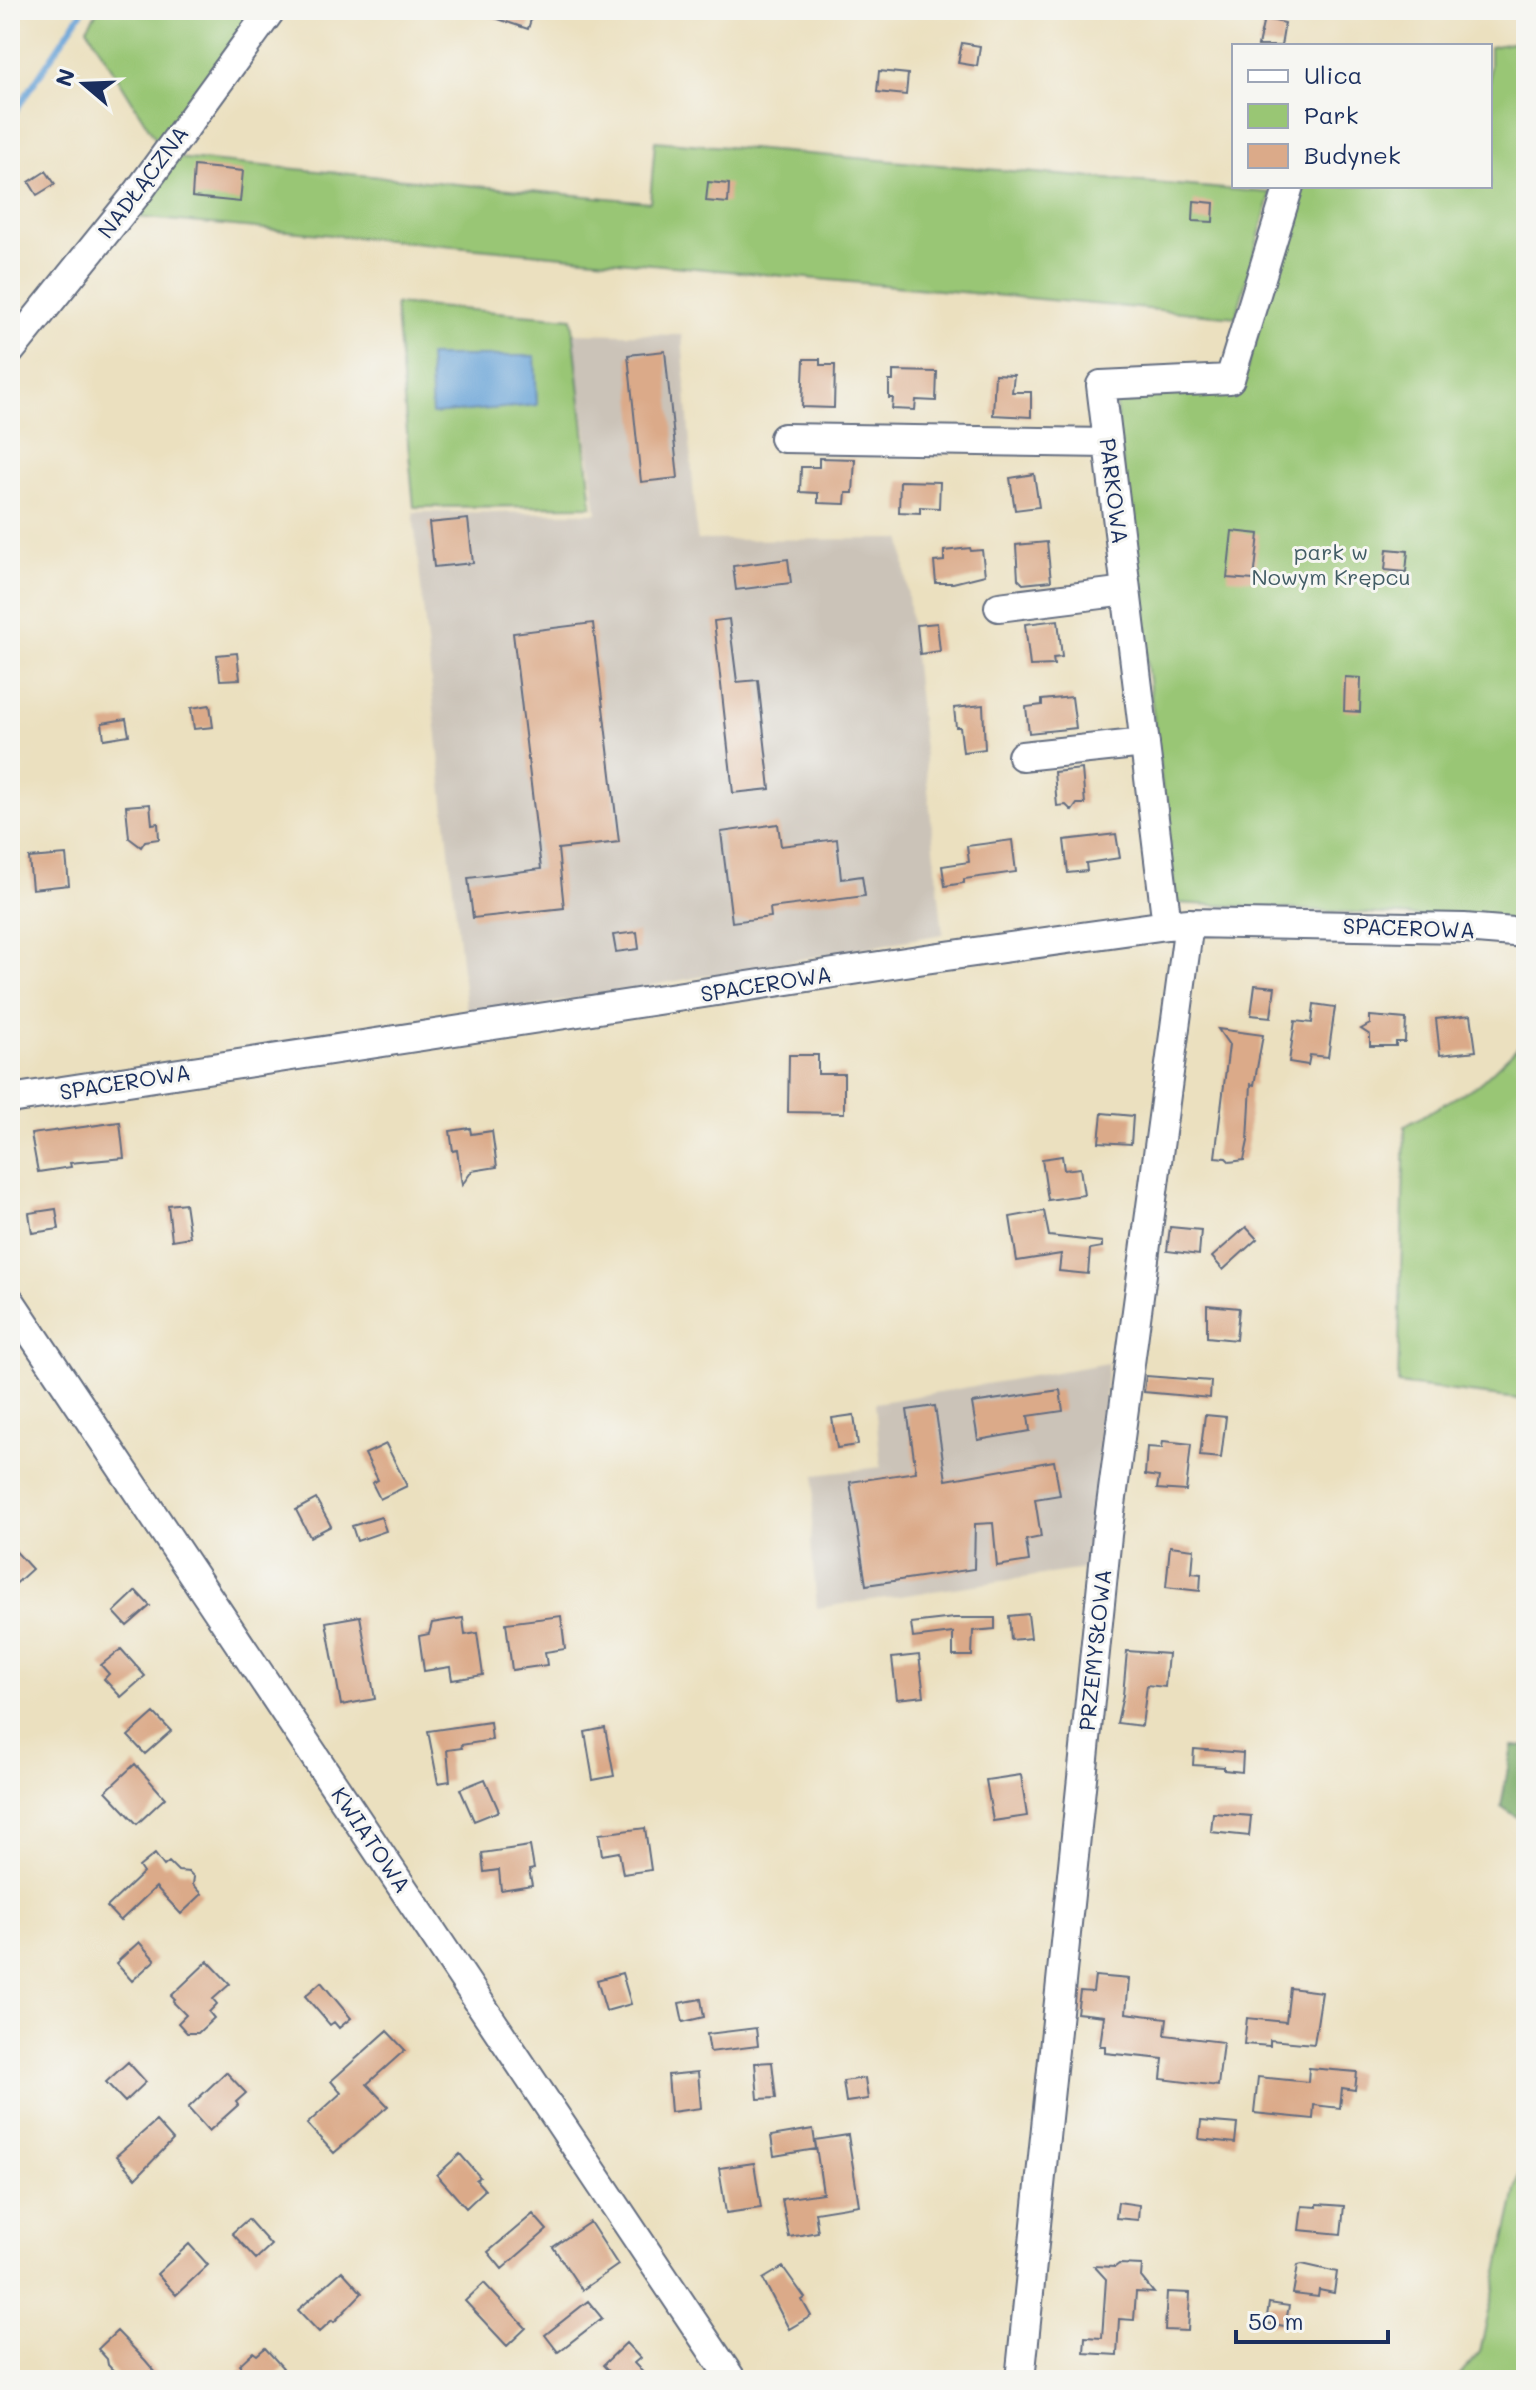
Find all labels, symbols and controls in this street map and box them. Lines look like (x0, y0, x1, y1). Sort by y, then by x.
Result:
north arrow (44, 44, 124, 124)
legend (1232, 44, 1492, 188)
text: Ulica (1304, 59, 1362, 90)
text: N (48, 65, 81, 90)
text: Park (1304, 99, 1358, 130)
street label: NADŁĄCZNA (91, 119, 195, 244)
text: Budynek (1304, 139, 1401, 170)
street label: PARKOWA (1094, 436, 1135, 545)
park label: park w Nowym Krępcu (1252, 537, 1410, 591)
street label: SPACEROWA (1342, 911, 1476, 944)
street label: SPACEROWA (698, 959, 834, 1008)
street label: SPACEROWA (57, 1057, 193, 1106)
street label: PRZEMYSŁOWA (1072, 1568, 1117, 1732)
street label: KWIATOWA (325, 1781, 417, 1898)
scale bar (1236, 2294, 1388, 2344)
text: 50 m (1248, 2305, 1304, 2336)

